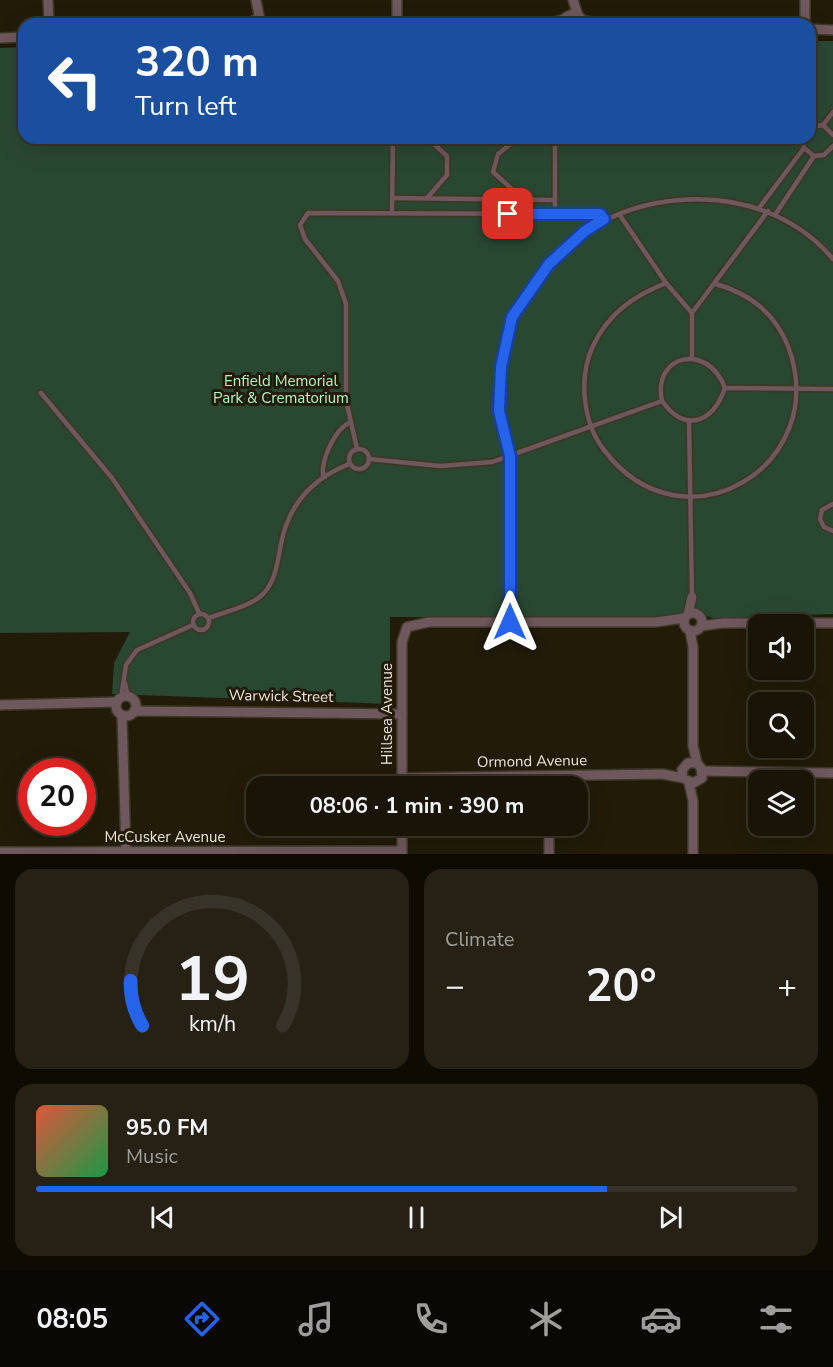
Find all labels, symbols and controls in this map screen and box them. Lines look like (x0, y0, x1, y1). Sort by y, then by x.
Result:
text: 320 m (135, 34, 259, 91)
icon: left (36, 42, 114, 120)
text: Turn left (135, 88, 236, 125)
pin (482, 188, 533, 239)
icon: arrive (491, 197, 524, 230)
park label: Enfield Memorial Park & Crematorium (213, 371, 349, 408)
position arrow (478, 590, 542, 654)
map controls (748, 614, 814, 836)
button: sound (748, 614, 814, 680)
street label: Hillsea Avenue (377, 663, 397, 765)
street label: Warwick Street (228, 685, 334, 707)
button: search (748, 692, 814, 758)
street label: Ormond Avenue (477, 750, 587, 772)
speed limit sign: 20 (18, 758, 96, 836)
button: layers (748, 770, 814, 836)
text: 08:06 · 1 min · 390 m (310, 791, 524, 821)
street label: McCusker Avenue (105, 827, 225, 847)
text: Climate (445, 926, 514, 953)
text: 19 (175, 937, 249, 1022)
text: 20° (585, 956, 657, 1017)
text: − (445, 964, 465, 1009)
text: + (777, 964, 797, 1009)
text: km/h (188, 1009, 236, 1039)
text: 95.0 FM (126, 1113, 208, 1143)
text: Music (126, 1143, 178, 1170)
icon: previous (146, 1201, 179, 1234)
icon: pause (400, 1201, 433, 1234)
icon: next (654, 1201, 687, 1234)
icon: directions (181, 1298, 223, 1340)
icon: music (295, 1298, 337, 1340)
icon: phone (410, 1298, 452, 1340)
icon: climate (525, 1298, 567, 1340)
icon: car (640, 1298, 682, 1340)
icon: filters (755, 1298, 797, 1340)
text: 08:05 (36, 1301, 108, 1338)

